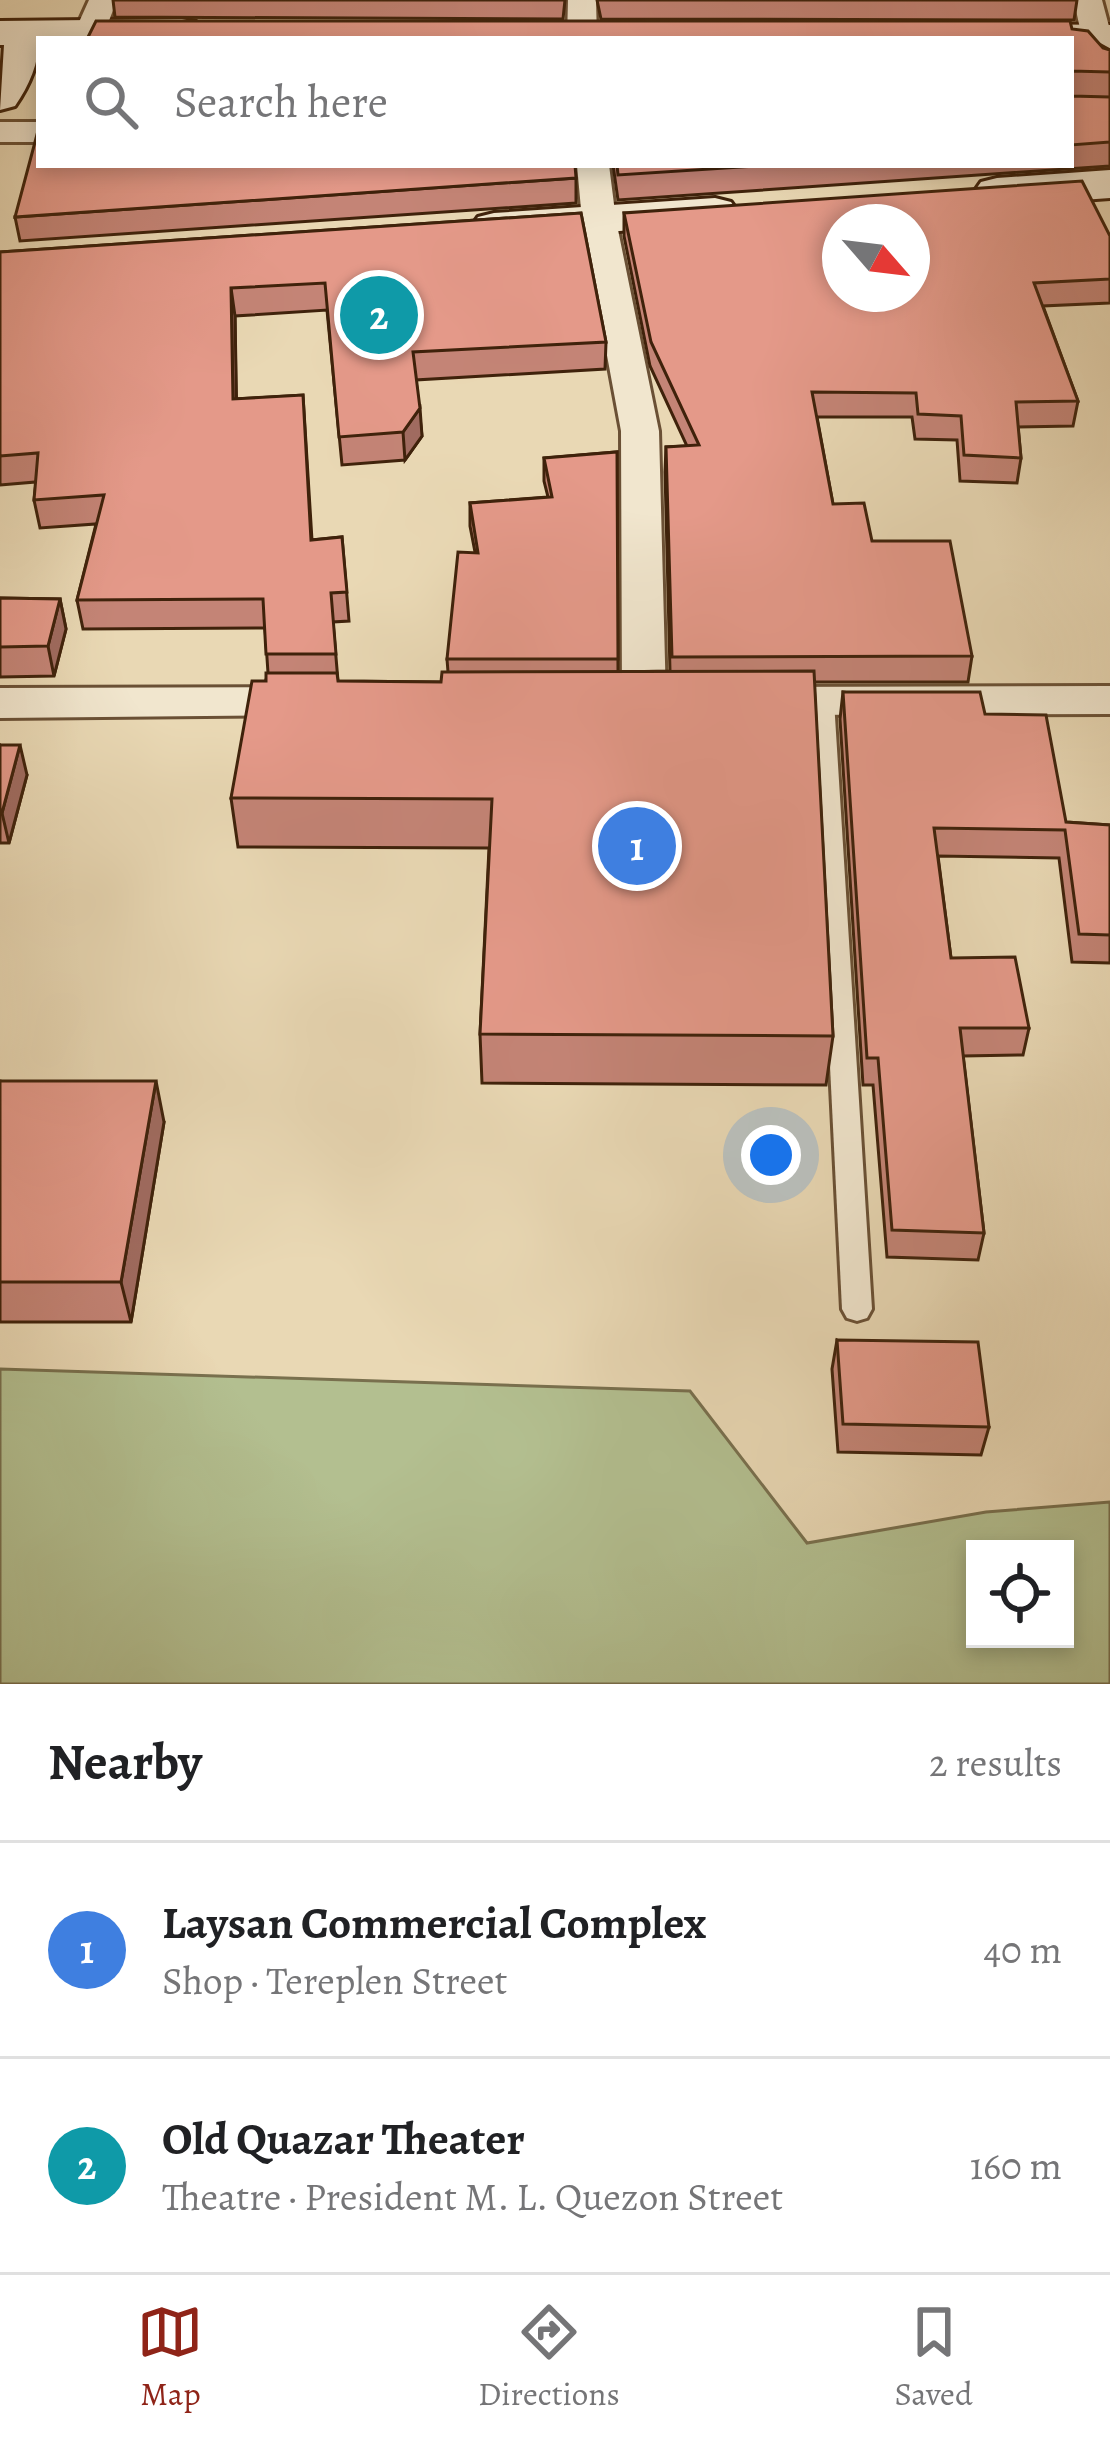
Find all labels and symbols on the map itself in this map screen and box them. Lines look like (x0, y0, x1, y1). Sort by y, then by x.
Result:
north arrow (822, 204, 930, 312)
pin: 2 (340, 270, 418, 360)
pin: 1 (598, 801, 676, 891)
your location (741, 1125, 801, 1185)

